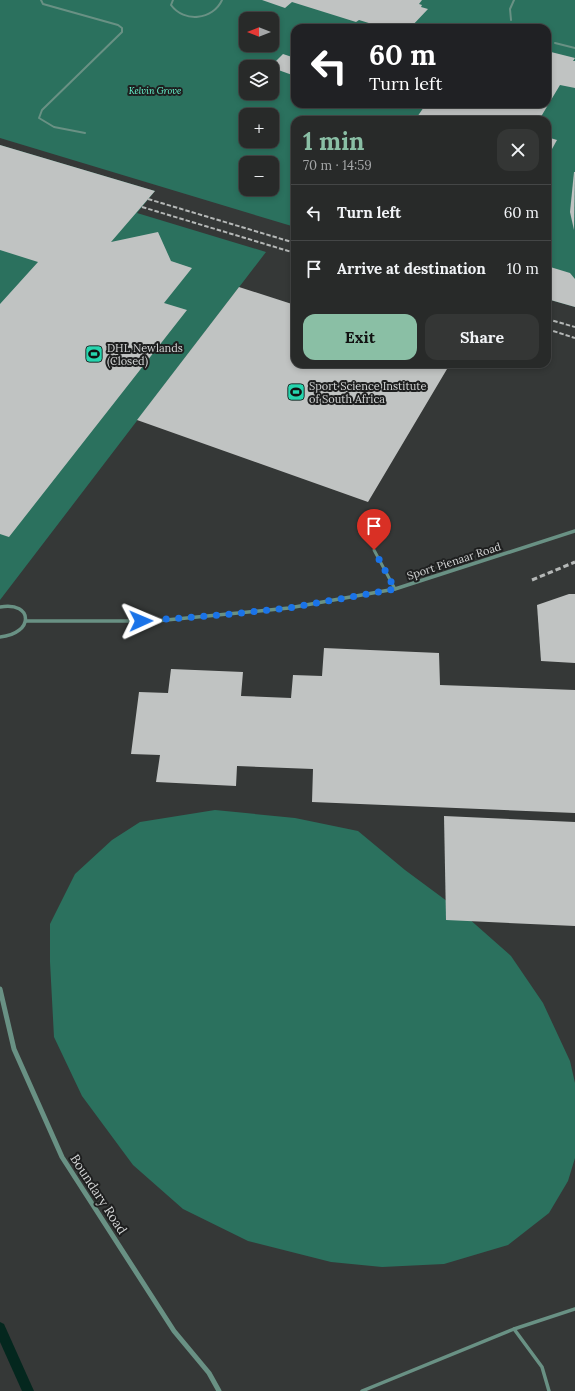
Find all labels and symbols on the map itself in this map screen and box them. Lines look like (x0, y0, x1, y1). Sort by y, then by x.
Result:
north arrow (239, 12, 279, 52)
park label: Kelvin Grove (129, 85, 181, 96)
place label: DHL Newlands (Closed) (107, 341, 183, 369)
sports icon: DHL Newlands (Closed) (84, 344, 104, 364)
place label: Sport Science Institute of South Africa (309, 379, 427, 406)
sports icon: Sport Science Institute of South Africa (286, 382, 306, 402)
pin (357, 509, 391, 550)
street label: Sport Pienaar Road (405, 539, 503, 583)
position arrow (120, 600, 162, 642)
street label: Boundary Road (66, 1151, 131, 1238)

